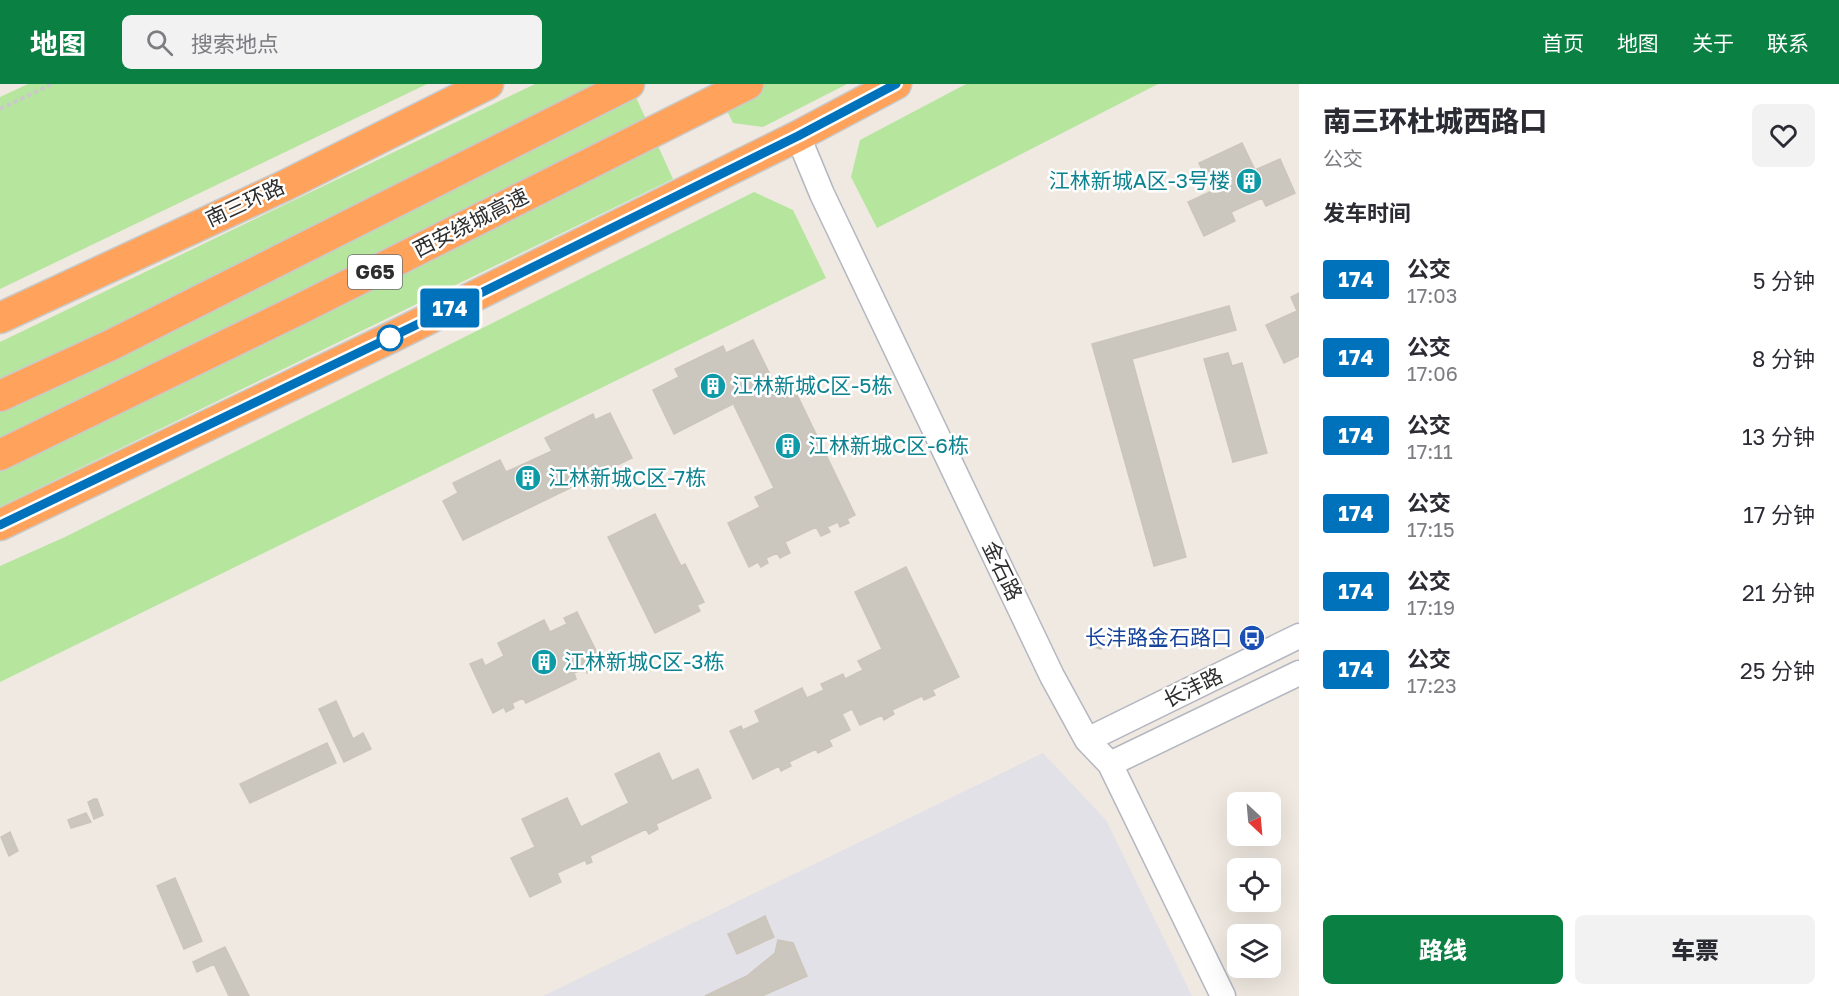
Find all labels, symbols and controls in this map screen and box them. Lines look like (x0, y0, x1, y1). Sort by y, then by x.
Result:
search box (122, 15, 542, 69)
icon: search (143, 26, 176, 59)
text: 地图 (30, 27, 86, 60)
text: 搜索地点 (191, 30, 279, 57)
text: 首页 (1542, 30, 1584, 56)
text: 地图 (1617, 30, 1659, 56)
text: 关于 (1692, 30, 1734, 56)
text: 联系 (1767, 30, 1809, 56)
text: 南三环杜城西路口 (1323, 104, 1547, 137)
button: heart (1752, 104, 1815, 167)
text: 公交 (1323, 146, 1363, 170)
building icon: 江林新城A区-3号楼 (1234, 166, 1264, 196)
place label: 江林新城A区-3号楼 (1049, 167, 1230, 193)
street label: 南三环路 (201, 173, 288, 232)
street label: 西安绕城高速 (409, 182, 533, 262)
text: 发车时间 (1323, 199, 1411, 226)
road number: G65 (348, 255, 402, 289)
text: 公交 (1407, 255, 1451, 282)
text: 174 (1338, 266, 1374, 292)
text: 5 分钟 (1753, 267, 1815, 294)
text: 17:03 (1407, 283, 1457, 307)
line badge: 174 (416, 288, 484, 328)
text: 174 (432, 295, 468, 321)
unlabelled marker (377, 325, 403, 351)
text: 公交 (1407, 333, 1451, 360)
text: 174 (1338, 344, 1374, 370)
text: 8 分钟 (1752, 345, 1815, 372)
text: 17:06 (1407, 361, 1458, 385)
building icon: 江林新城C区-5栋 (698, 371, 728, 401)
place label: 江林新城C区-5栋 (732, 372, 892, 398)
text: 公交 (1407, 411, 1451, 438)
text: 174 (1338, 422, 1374, 448)
text: 13 分钟 (1742, 423, 1815, 450)
building icon: 江林新城C区-6栋 (773, 431, 803, 461)
place label: 江林新城C区-6栋 (808, 432, 969, 458)
text: 17:11 (1407, 439, 1453, 463)
building icon: 江林新城C区-7栋 (513, 463, 543, 493)
place label: 江林新城C区-7栋 (548, 464, 706, 490)
text: 公交 (1407, 489, 1451, 516)
text: 174 (1338, 500, 1374, 526)
text: 17 分钟 (1743, 501, 1815, 528)
text: 17:15 (1407, 517, 1455, 541)
street label: 金石路 (977, 537, 1028, 605)
text: 公交 (1407, 567, 1451, 594)
text: 174 (1338, 578, 1374, 604)
text: 21 分钟 (1742, 579, 1815, 606)
text: 17:19 (1407, 595, 1455, 619)
bus stop icon: 长沣路金石路口 (1237, 623, 1267, 653)
place label: 长沣路金石路口 (1085, 624, 1232, 650)
text: 公交 (1407, 645, 1451, 672)
building icon: 江林新城C区-3栋 (529, 647, 559, 677)
place label: 江林新城C区-3栋 (564, 648, 725, 674)
text: 174 (1338, 656, 1374, 682)
text: 25 分钟 (1740, 657, 1815, 684)
street label: 长沣路 (1159, 662, 1227, 713)
text: 17:23 (1407, 673, 1457, 697)
north arrow (1227, 792, 1281, 846)
map controls (1227, 792, 1281, 978)
button: locate (1227, 858, 1281, 912)
button: 路线 (1323, 915, 1563, 984)
button: 车票 (1575, 915, 1815, 984)
button: layers (1227, 924, 1281, 978)

